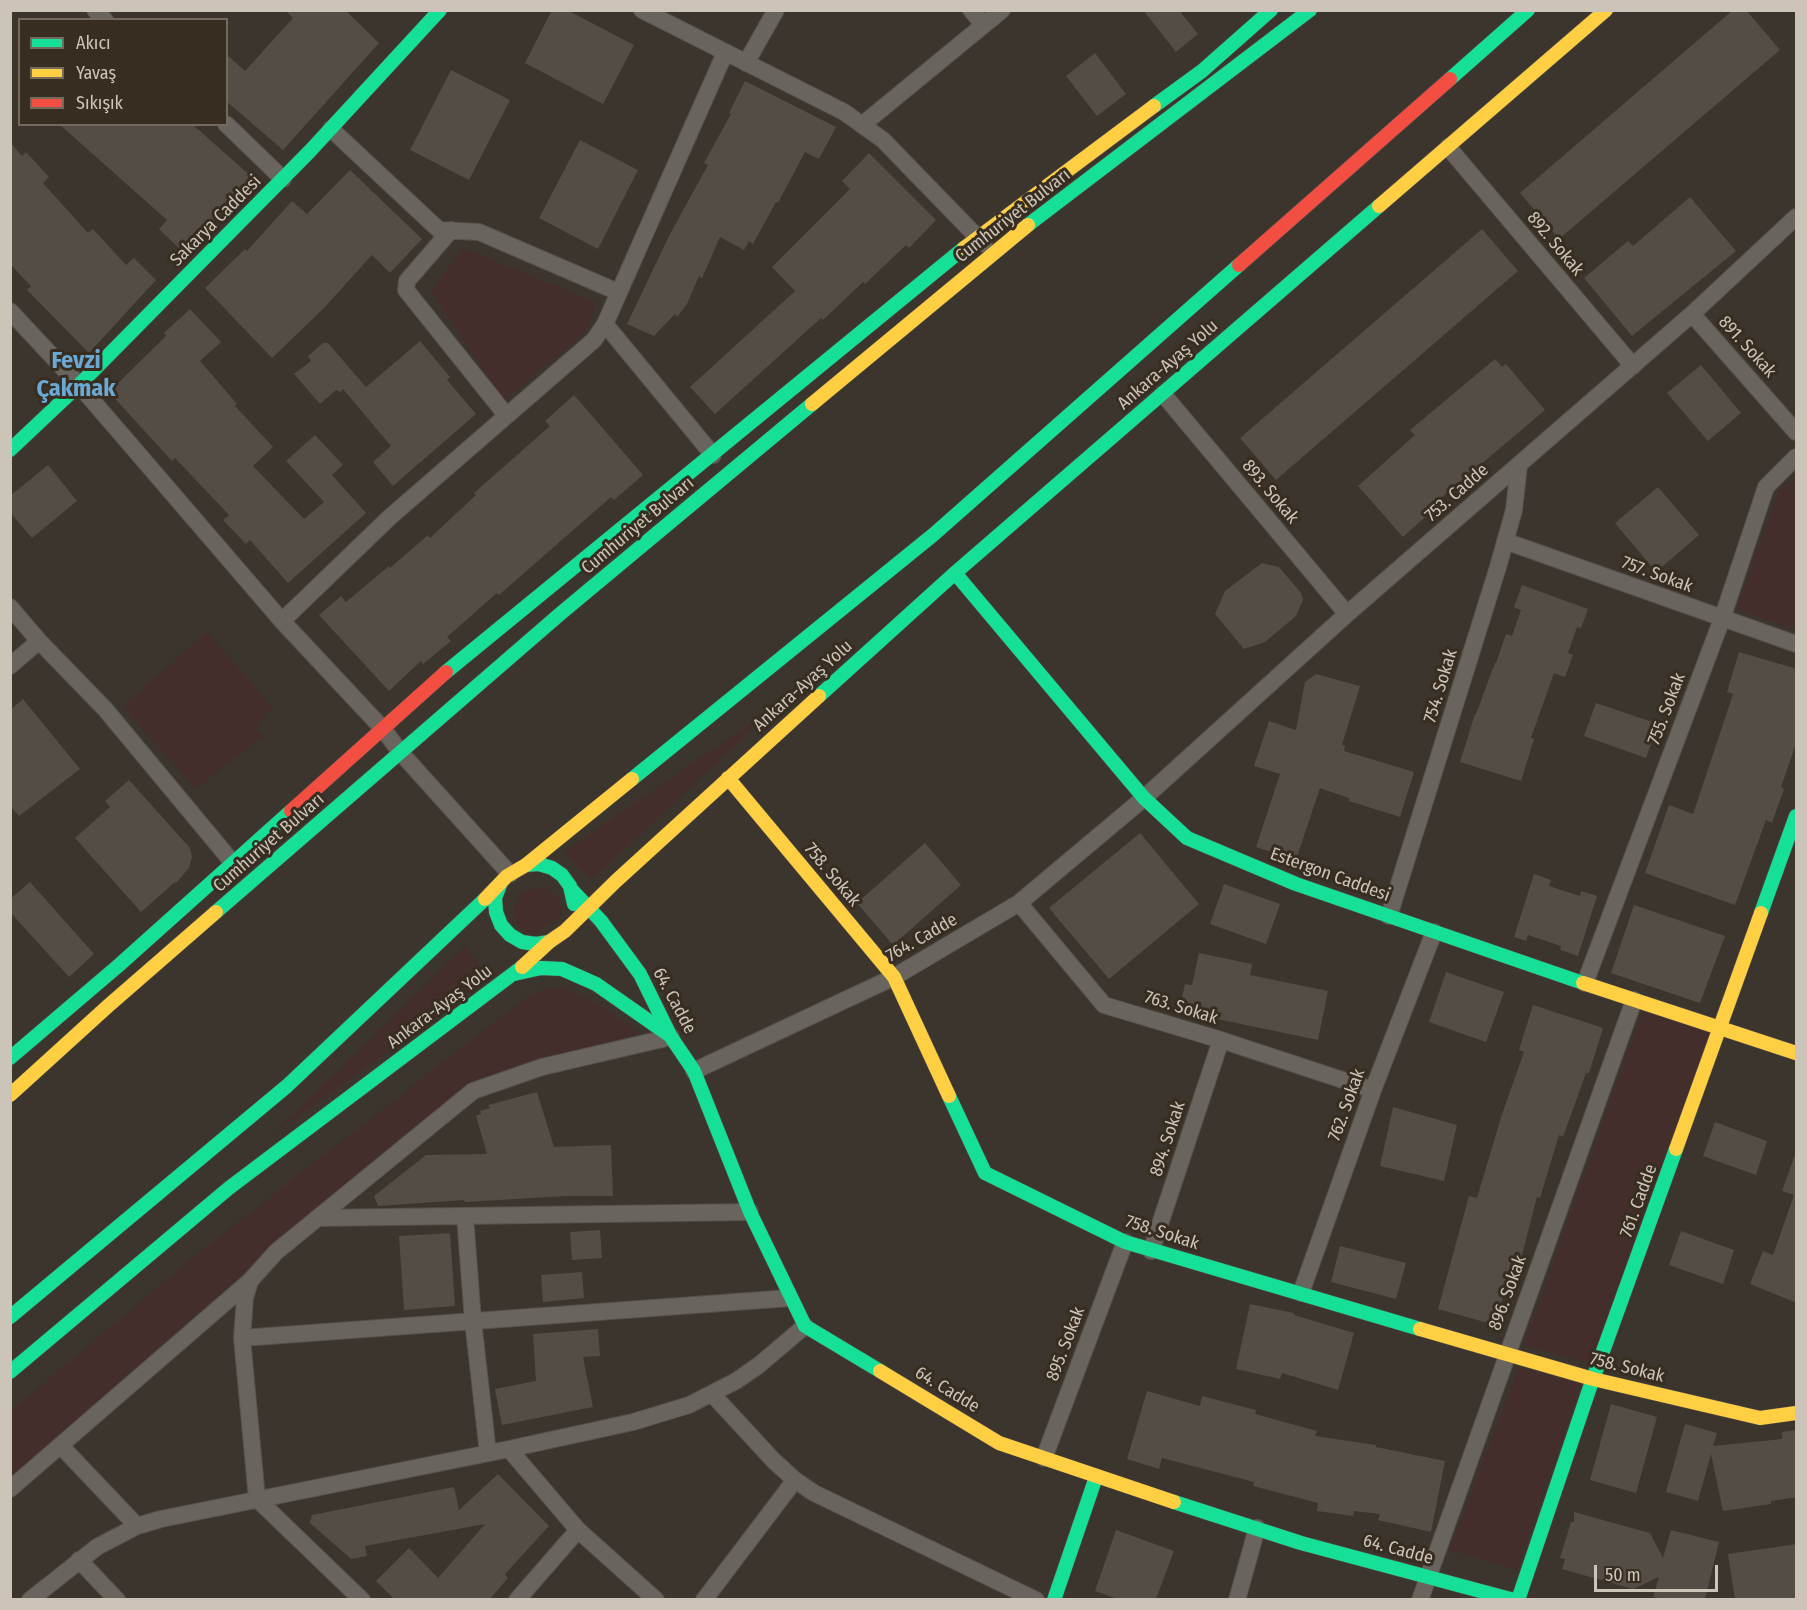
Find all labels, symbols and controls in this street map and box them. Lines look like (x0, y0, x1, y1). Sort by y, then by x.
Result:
legend (18, 18, 228, 126)
text: Akıcı (76, 32, 111, 54)
text: Yavaş (76, 62, 116, 84)
text: Sıkışık (76, 92, 123, 114)
street label: Cumhuriyet Bulvarı (951, 164, 1075, 268)
street label: Sakarya Caddesi (166, 171, 266, 271)
street label: 892. Sokak (1522, 208, 1588, 280)
street label: 891. Sokak (1714, 312, 1780, 382)
street label: Ankara-Ayaş Yolu (1113, 315, 1223, 415)
district label: Fevzi Çakmak (37, 347, 115, 403)
street label: 893. Sokak (1237, 456, 1303, 528)
street label: 753. Cadde (1421, 459, 1493, 527)
street label: Cumhuriyet Bulvarı (577, 473, 699, 579)
street label: 757. Sokak (1619, 552, 1695, 598)
street label: Ankara-Ayaş Yolu (749, 636, 857, 736)
street label: 754. Sokak (1420, 647, 1462, 725)
street label: 755. Sokak (1643, 670, 1691, 748)
street label: Cumhuriyet Bulvarı (209, 789, 329, 897)
street label: 758. Sokak (799, 839, 865, 911)
street label: Estergon Caddesi (1267, 843, 1393, 907)
street label: 764. Cadde (883, 909, 961, 967)
street label: Ankara-Ayaş Yolu (383, 960, 497, 1054)
street label: 64. Cadde (648, 964, 700, 1038)
street label: 763. Sokak (1142, 987, 1220, 1029)
street label: 762. Sokak (1324, 1066, 1370, 1144)
street label: 894. Sokak (1146, 1099, 1190, 1179)
street label: 761. Cadde (1616, 1162, 1662, 1240)
street label: 758. Sokak (1122, 1211, 1202, 1255)
street label: 896. Sokak (1484, 1253, 1532, 1333)
street label: 895. Sokak (1042, 1304, 1090, 1384)
street label: 758. Sokak (1587, 1348, 1667, 1388)
street label: 64. Cadde (911, 1362, 983, 1418)
street label: 64. Cadde (1361, 1530, 1435, 1570)
scale bar (1597, 1553, 1722, 1591)
text: 50 m (1605, 1564, 1641, 1586)

